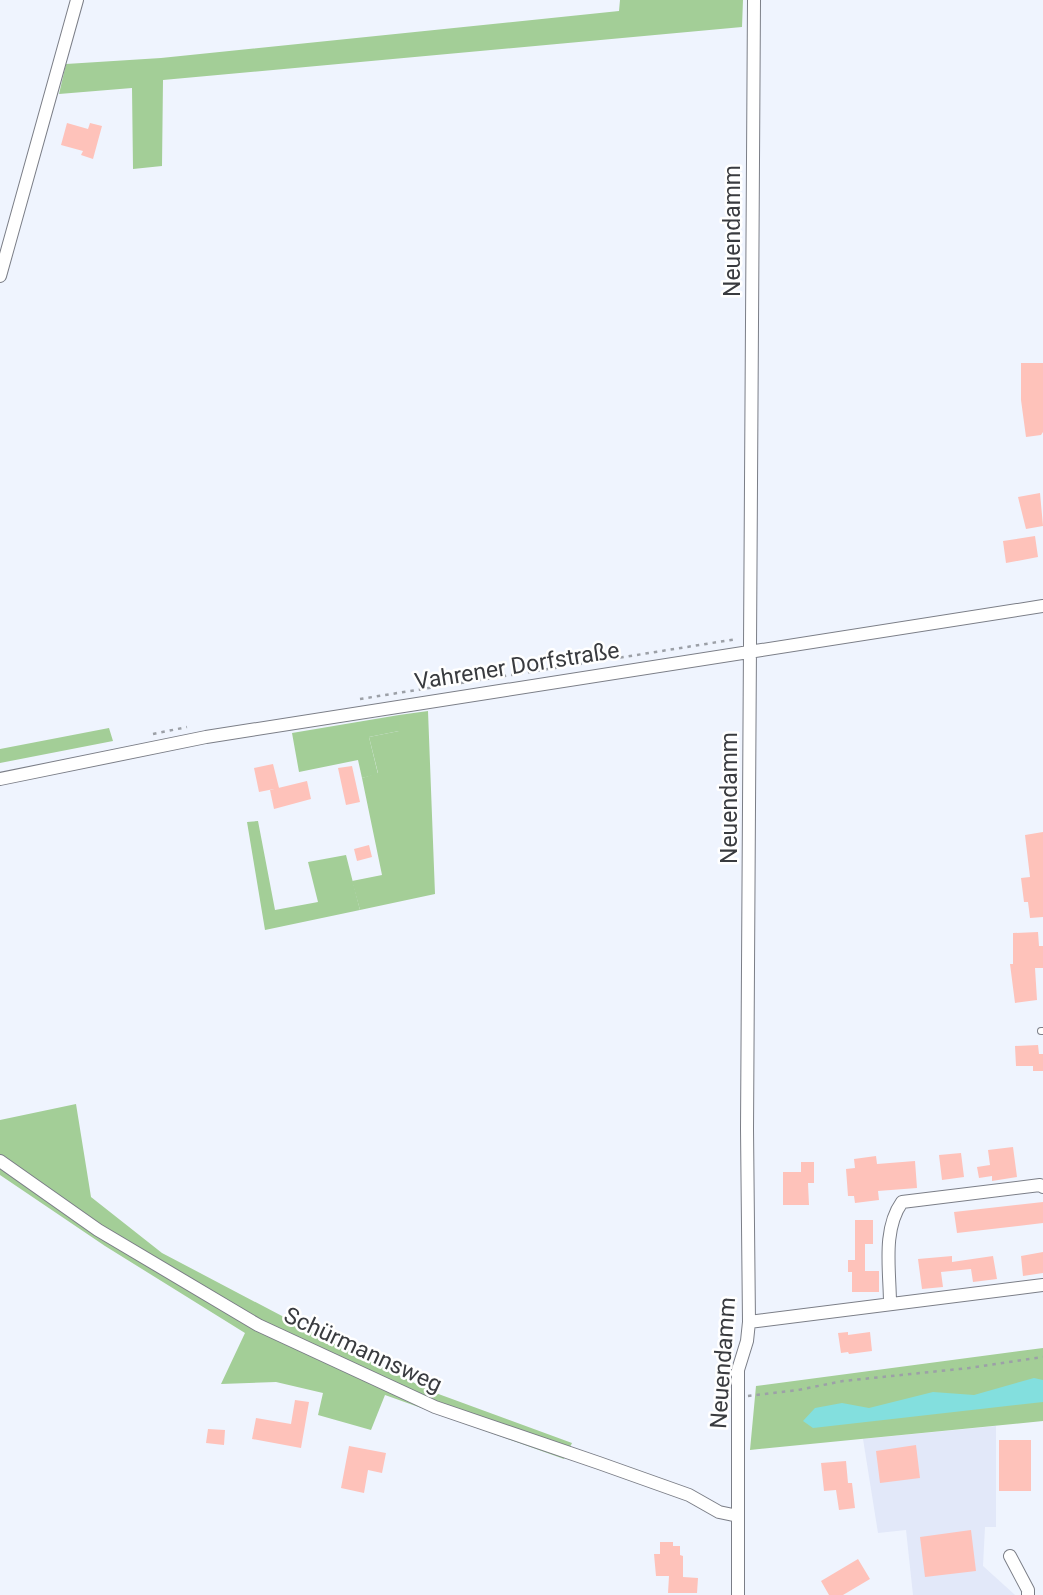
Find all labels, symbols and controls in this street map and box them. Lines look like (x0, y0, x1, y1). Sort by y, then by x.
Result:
street label: Neuendamm (719, 165, 746, 297)
street label: Vahrener Dorfstraße (413, 636, 621, 696)
street label: Neuendamm (716, 732, 743, 864)
street label: Neuendamm (705, 1296, 741, 1430)
street label: Schürmannsweg (280, 1302, 446, 1398)

